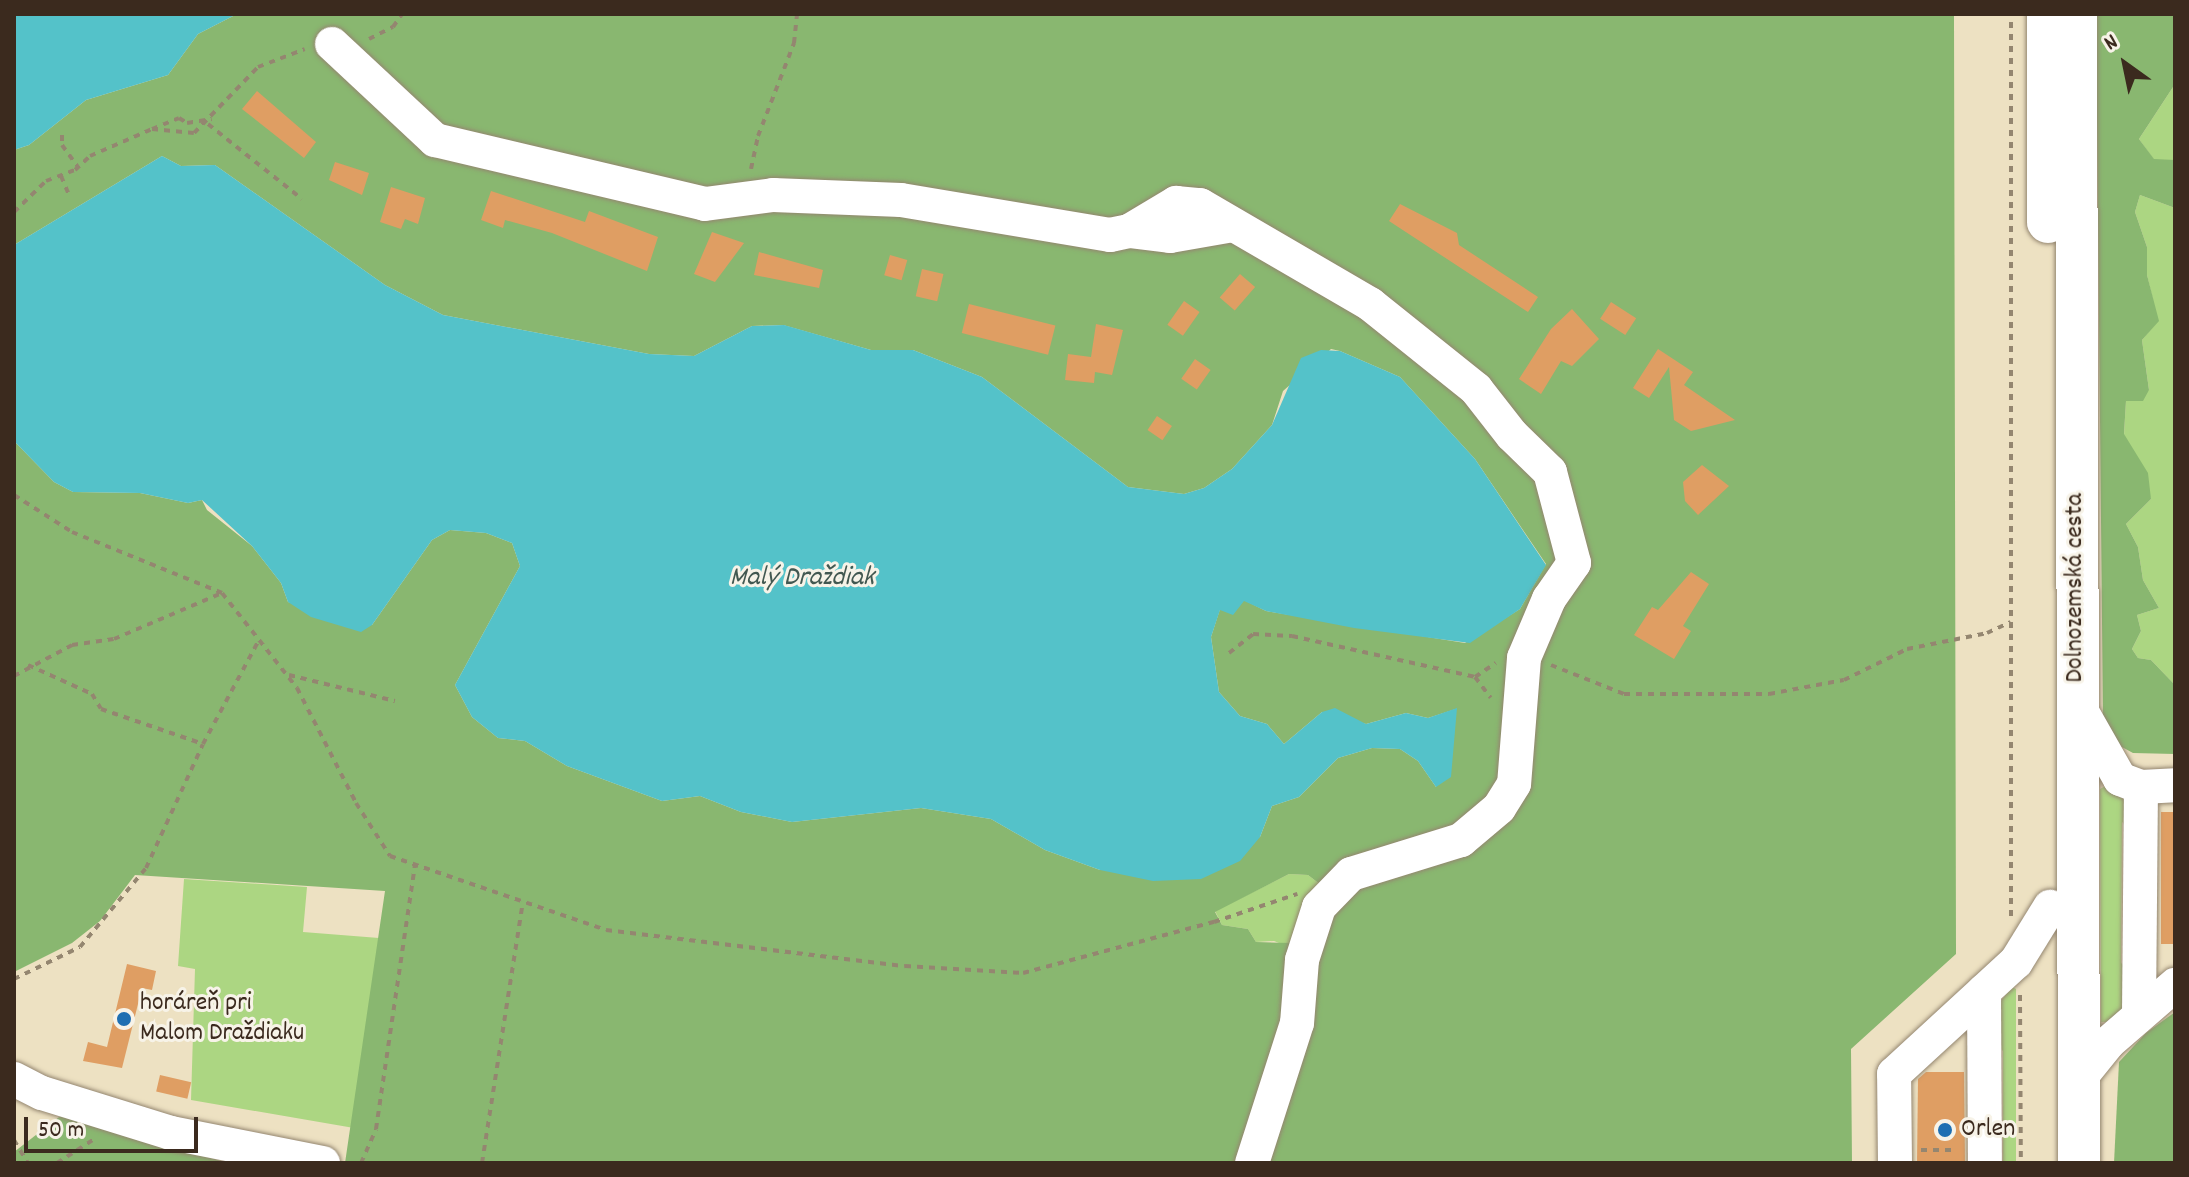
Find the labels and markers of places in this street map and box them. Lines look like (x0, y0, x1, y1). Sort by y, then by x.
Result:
place label: horáreň pri Malom Draždiaku (140, 988, 304, 1050)
marker: horáreň pri Malom Draždiaku (115, 1010, 133, 1028)
place label: Orlen (1961, 1114, 2015, 1146)
marker: Orlen (1936, 1121, 1954, 1139)

